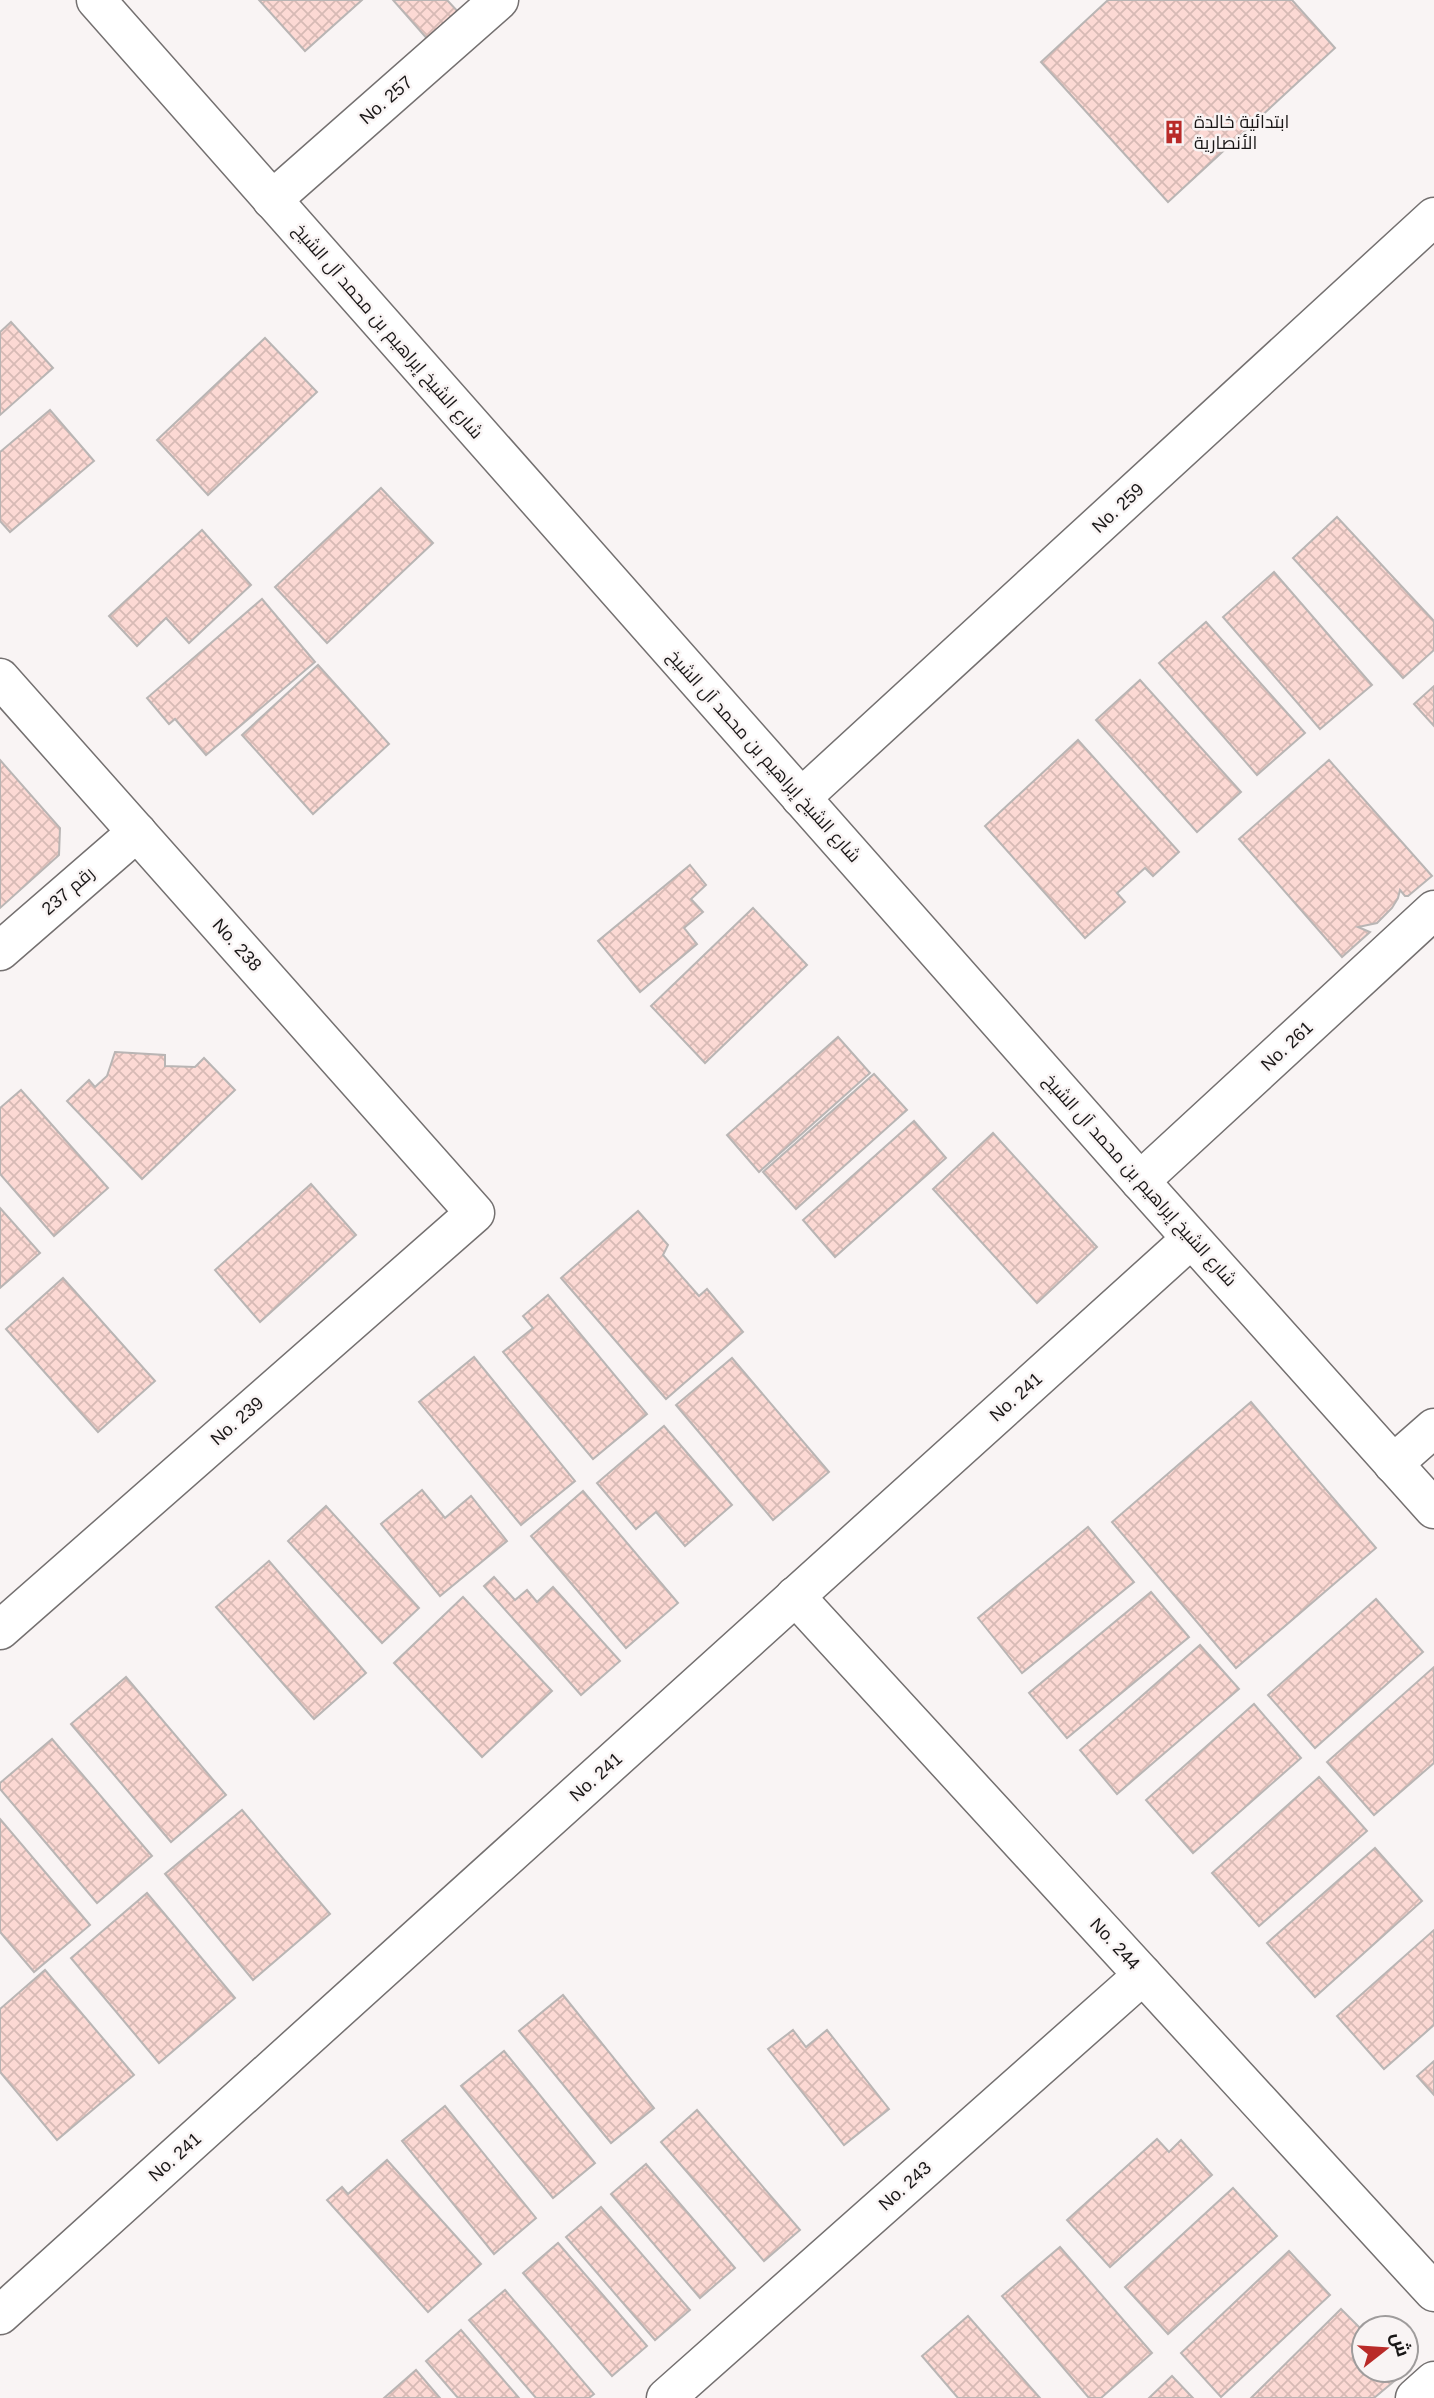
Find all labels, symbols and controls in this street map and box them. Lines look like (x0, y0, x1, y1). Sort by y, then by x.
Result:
street label: No. 257 (356, 72, 416, 128)
place label: ابتدائية خالدة الأنصارية (1194, 112, 1289, 154)
building icon: ابتدائية خالدة الأنصارية (1160, 118, 1188, 146)
street label: شارع الشيخ إبراهيم بن محمد آل الشيخ (288, 219, 487, 444)
street label: No. 259 (1088, 479, 1148, 537)
street label: شارع الشيخ إبراهيم بن محمد آل الشيخ (662, 646, 865, 867)
street label: رقم 237 (38, 863, 99, 921)
street label: No. 238 (208, 915, 266, 975)
street label: No. 261 (1257, 1017, 1317, 1075)
street label: شارع الشيخ إبراهيم بن محمد آل الشيخ (1038, 1070, 1241, 1291)
street label: No. 241 (986, 1368, 1046, 1426)
street label: No. 239 (207, 1393, 267, 1449)
street label: No. 241 (566, 1748, 626, 1806)
street label: No. 244 (1086, 1914, 1144, 1974)
street label: No. 241 (145, 2128, 205, 2186)
street label: No. 243 (875, 2157, 935, 2215)
north arrow (1350, 2314, 1420, 2384)
text: ش (1386, 2329, 1414, 2359)

